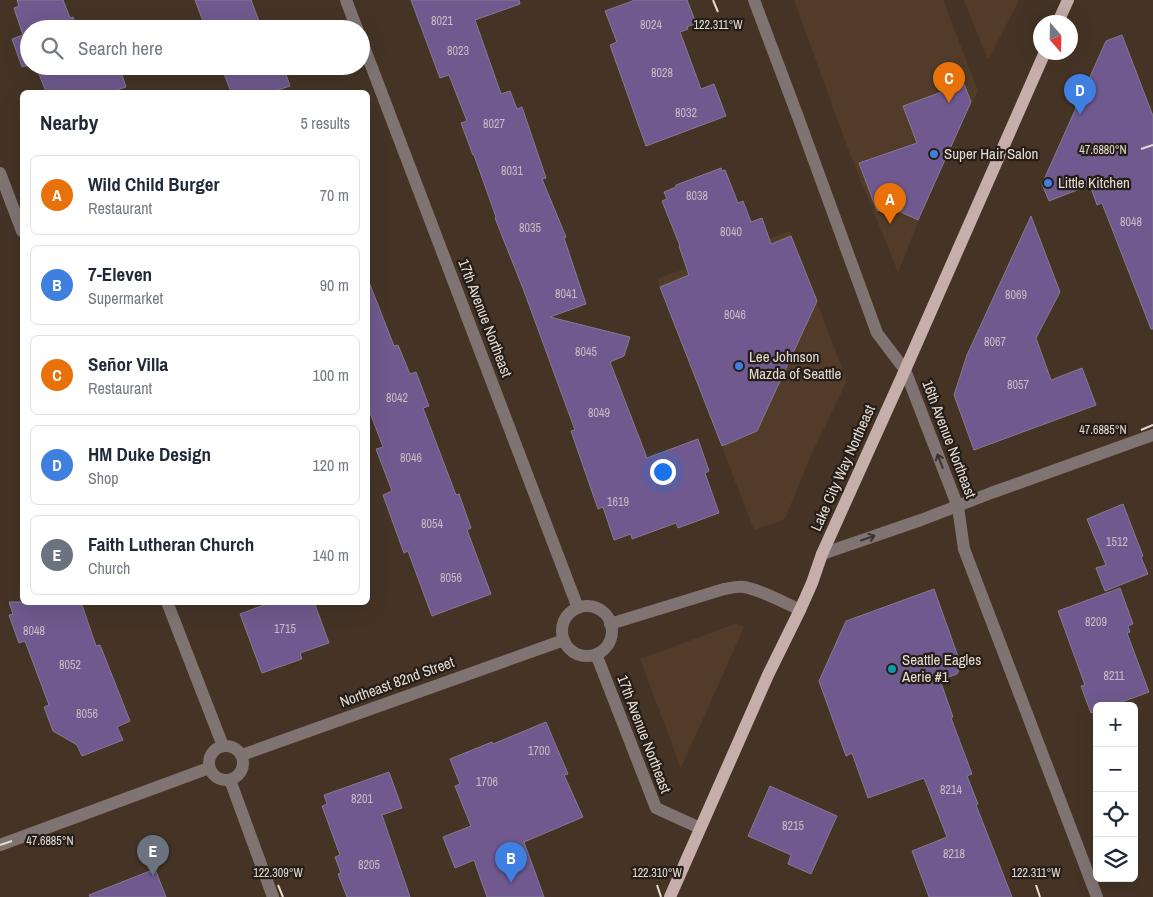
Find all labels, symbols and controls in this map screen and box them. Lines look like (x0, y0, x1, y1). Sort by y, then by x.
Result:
house number: 8021 (431, 13, 453, 29)
north arrow (1033, 15, 1078, 60)
house number: 8024 (640, 17, 662, 33)
text: 122.311°W (694, 17, 743, 33)
search box (20, 20, 370, 75)
icon: search (38, 34, 66, 62)
text: Search here (78, 35, 163, 61)
house number: 8023 (447, 43, 469, 59)
pin: C (933, 62, 965, 103)
house number: 8028 (651, 65, 673, 81)
pin: D (1064, 74, 1096, 115)
house number: 8032 (675, 105, 697, 121)
text: Nearby (40, 108, 98, 137)
text: 5 results (300, 112, 350, 134)
house number: 8027 (483, 116, 505, 132)
text: 47.6880°N (1079, 142, 1127, 158)
place label: Super Hair Salon (944, 143, 1038, 164)
marker: Super Hair Salon (928, 148, 940, 160)
house number: 8031 (501, 163, 523, 179)
text: Wild Child Burger (88, 171, 219, 197)
place label: Little Kitchen (1058, 172, 1130, 193)
marker: Little Kitchen (1042, 177, 1054, 189)
pin: A (874, 183, 906, 224)
text: A (52, 184, 62, 206)
text: 70 m (320, 184, 349, 206)
house number: 8038 (686, 188, 708, 204)
text: Restaurant (88, 197, 152, 219)
house number: 8048 (1120, 214, 1142, 230)
house number: 8035 (519, 220, 541, 236)
house number: 8040 (720, 224, 742, 240)
street label: 17th Avenue Northeast (453, 256, 518, 380)
text: 7-Eleven (88, 261, 152, 287)
text: B (52, 274, 62, 296)
text: 90 m (320, 274, 349, 296)
house number: 8041 (555, 286, 577, 302)
text: Supermarket (88, 287, 163, 309)
house number: 8069 (1005, 287, 1027, 303)
house number: 8046 (724, 307, 746, 323)
house number: 8067 (984, 334, 1006, 350)
house number: 8045 (575, 344, 597, 360)
place label: Lee Johnson Mazda of Seattle (749, 346, 841, 384)
text: Señor Villa (88, 351, 168, 377)
marker: Lee Johnson Mazda of Seattle (733, 360, 745, 372)
text: C (52, 364, 62, 386)
text: 100 m (313, 364, 349, 386)
text: Restaurant (88, 377, 152, 399)
street label: 16th Avenue Northeast (917, 377, 982, 501)
house number: 8057 (1007, 377, 1029, 393)
house number: 8042 (386, 390, 408, 406)
street label: Lake City Way Northeast (805, 401, 880, 534)
house number: 8049 (588, 405, 610, 421)
text: 47.6885°N (1079, 422, 1127, 438)
text: HM Duke Design (88, 441, 211, 467)
house number: 8046 (400, 450, 422, 466)
text: D (52, 454, 62, 476)
text: 120 m (313, 454, 349, 476)
one-way arrow (935, 454, 944, 469)
your location (650, 459, 676, 485)
text: Shop (88, 467, 119, 489)
house number: 1619 (607, 494, 629, 510)
house number: 8054 (421, 516, 443, 532)
text: Faith Lutheran Church (88, 531, 254, 557)
one-way arrow (860, 533, 875, 542)
house number: 1512 (1106, 534, 1128, 550)
text: E (53, 544, 61, 566)
text: 140 m (313, 544, 349, 566)
text: Church (88, 557, 130, 579)
house number: 8056 (440, 570, 462, 586)
house number: 8209 (1085, 614, 1107, 630)
house number: 1715 (274, 621, 296, 637)
house number: 8048 (23, 623, 45, 639)
place label: Seattle Eagles Aerie #1 (901, 649, 981, 687)
street label: Northeast 82nd Street (337, 651, 458, 712)
house number: 8052 (59, 657, 81, 673)
marker: Seattle Eagles Aerie #1 (886, 663, 898, 675)
house number: 8211 (1103, 668, 1125, 684)
street label: 17th Avenue Northeast (612, 672, 677, 796)
map controls (1093, 702, 1138, 882)
button: + (1093, 702, 1138, 747)
house number: 8056 (76, 706, 98, 722)
house number: 1700 (528, 743, 550, 759)
button: − (1093, 747, 1138, 792)
house number: 1706 (476, 774, 498, 790)
house number: 8214 (940, 782, 962, 798)
house number: 8201 (351, 791, 373, 807)
button: locate (1093, 792, 1138, 837)
house number: 8215 (782, 818, 804, 834)
text: 47.6885°N (26, 833, 74, 849)
pin: E (137, 835, 169, 876)
button: layers (1093, 837, 1138, 882)
pin: B (495, 842, 527, 883)
house number: 8218 (943, 846, 965, 862)
house number: 8205 (358, 857, 380, 873)
text: 122.309°W (253, 865, 304, 881)
text: 122.310°W (632, 865, 683, 881)
text: 122.311°W (1012, 865, 1061, 881)

